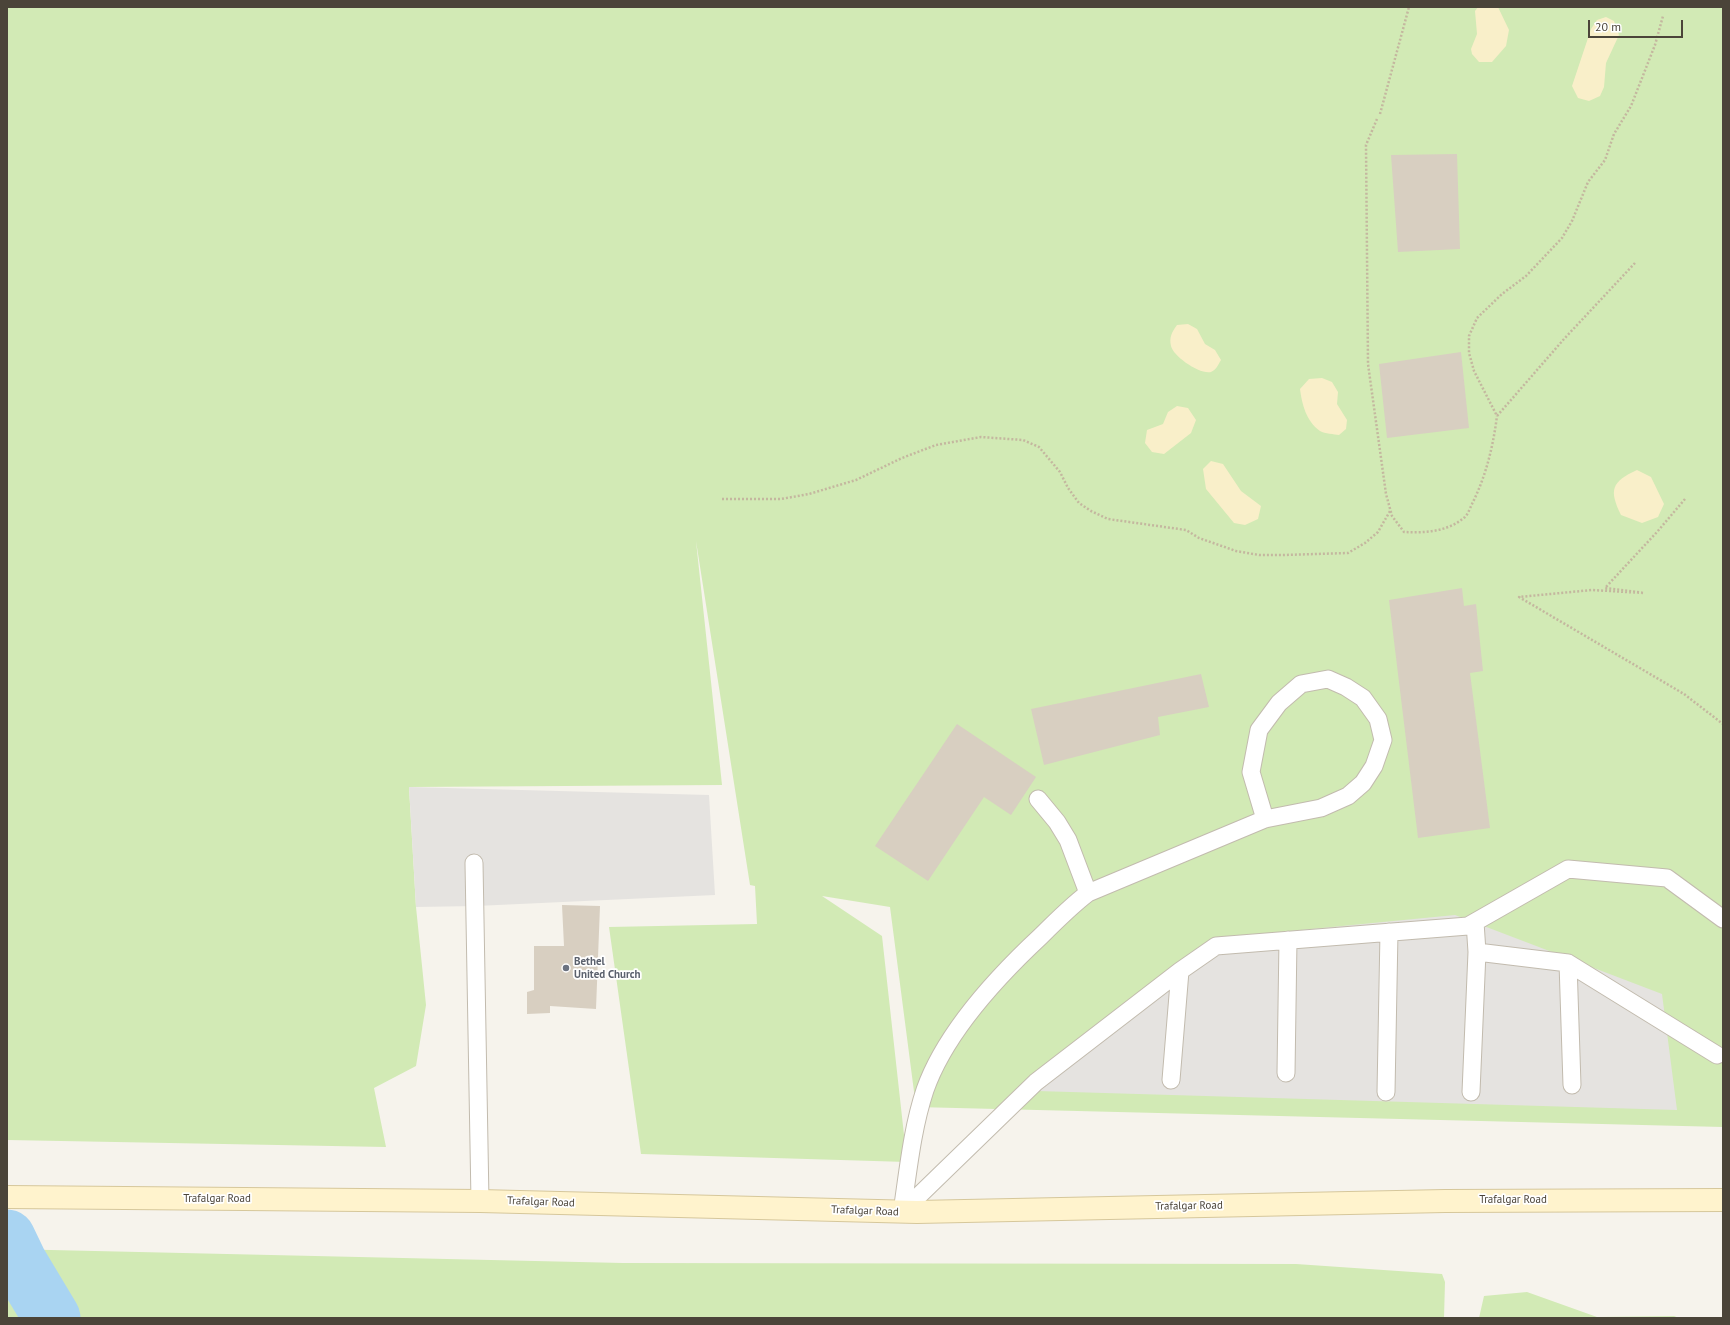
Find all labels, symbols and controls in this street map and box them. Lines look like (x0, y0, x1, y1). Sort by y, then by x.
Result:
scale bar (1590, 12, 1685, 38)
text: 20 m (1595, 19, 1621, 34)
place label: Bethel United Church (574, 955, 641, 981)
marker: Bethel United Church (561, 963, 571, 973)
street label: Trafalgar Road (183, 1192, 251, 1206)
street label: Trafalgar Road (1479, 1193, 1547, 1207)
street label: Trafalgar Road (507, 1194, 575, 1210)
street label: Trafalgar Road (1155, 1199, 1223, 1213)
street label: Trafalgar Road (831, 1203, 899, 1219)

